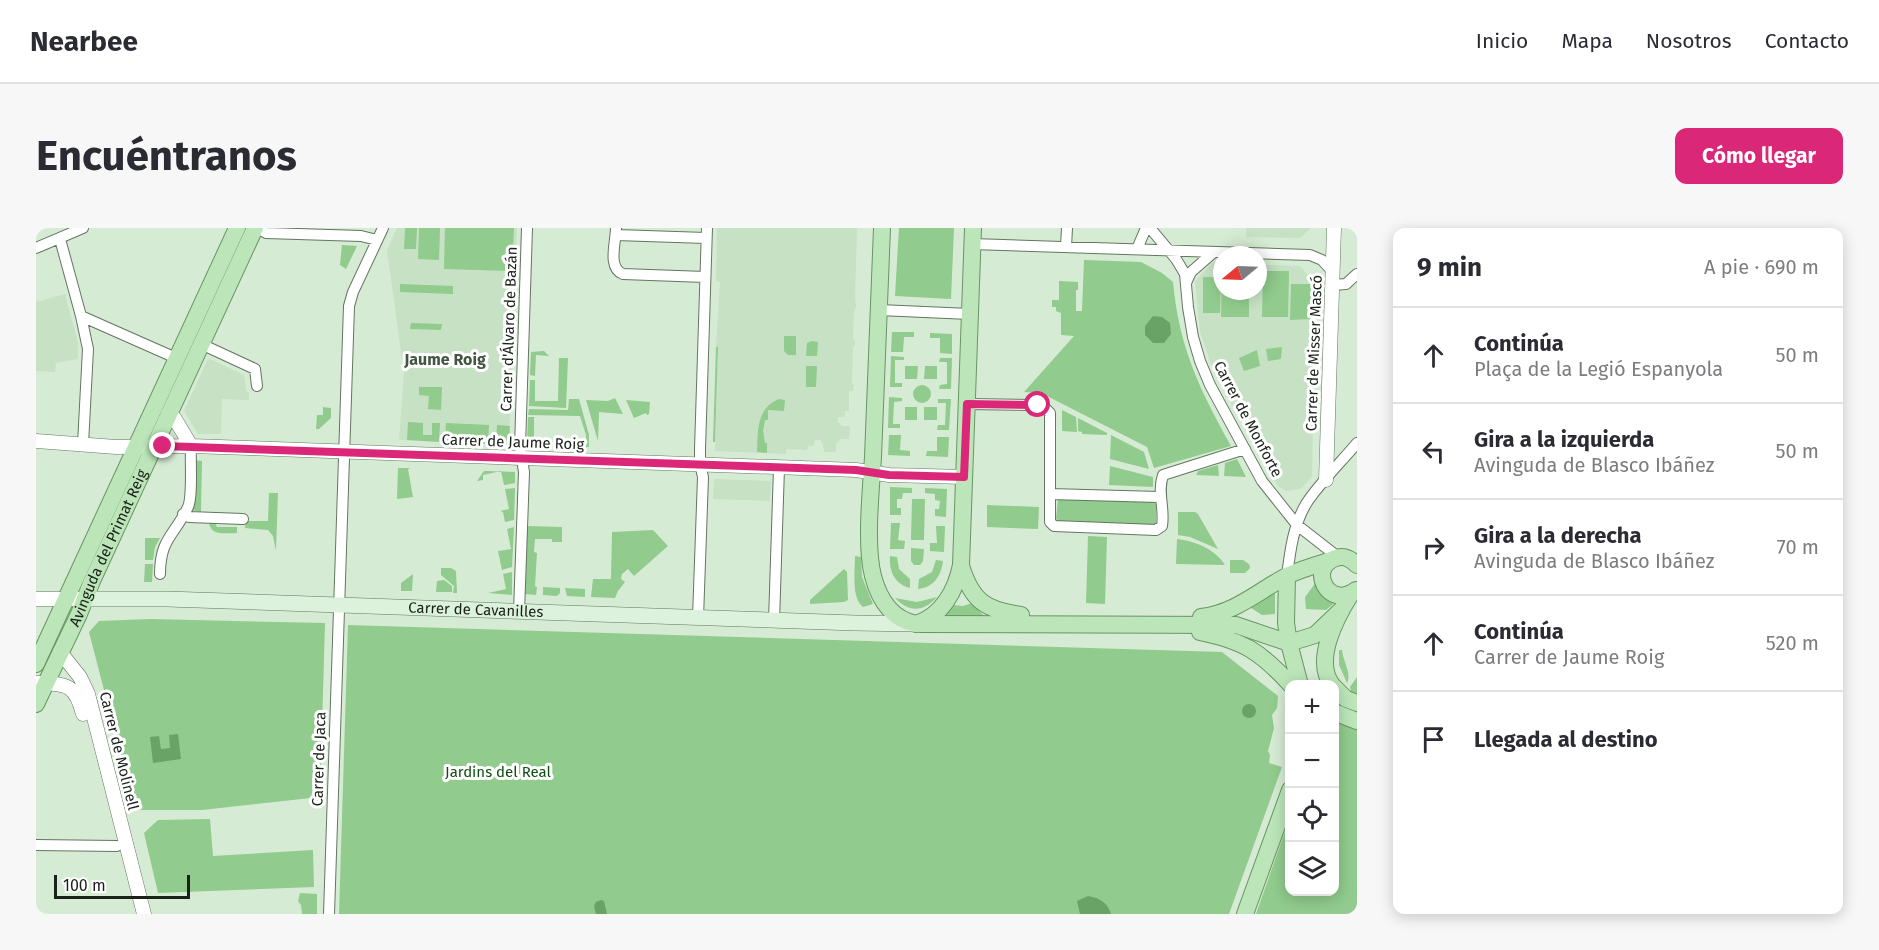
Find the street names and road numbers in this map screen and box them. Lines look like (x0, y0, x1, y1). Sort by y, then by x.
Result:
street label: Carrer d'Álvaro de Bazán (497, 246, 521, 412)
street label: Carrer de Misser Mascó (1302, 274, 1326, 432)
street label: Carrer de Monforte (1210, 358, 1286, 480)
street label: Carrer de Jaume Roig (441, 431, 585, 453)
street label: Avinguda del Primat Reig (65, 466, 151, 629)
street label: Carrer de Cavanilles (408, 598, 544, 621)
street label: Carrer de Molinell (96, 690, 143, 813)
street label: Carrer de Jaca (308, 711, 330, 807)

